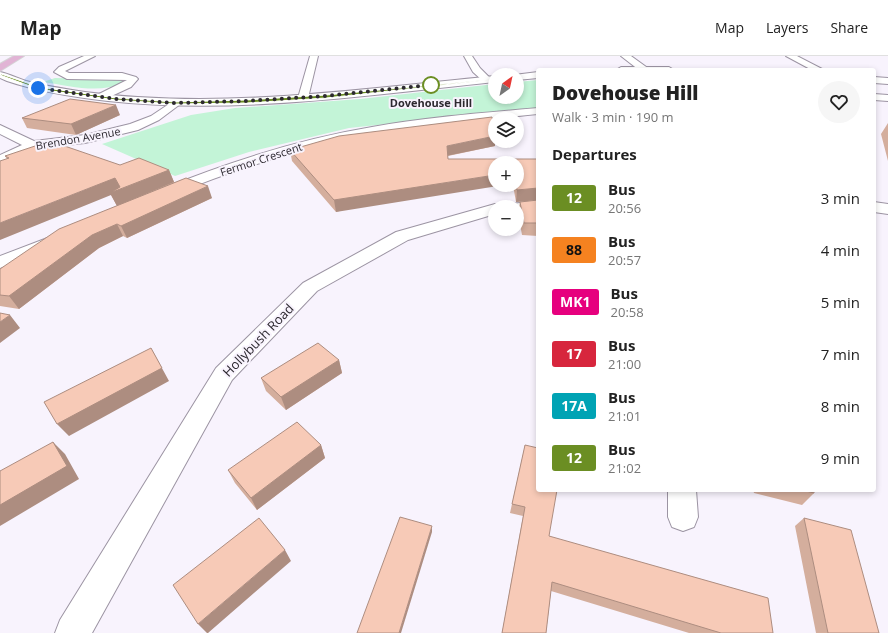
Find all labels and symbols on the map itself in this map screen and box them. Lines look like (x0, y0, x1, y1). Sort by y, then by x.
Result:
north arrow (488, 68, 524, 104)
marker: Dovehouse Hill (422, 76, 440, 94)
your location (28, 78, 48, 98)
place label: Dovehouse Hill (390, 95, 472, 110)
street label: Brendon Avenue (34, 123, 122, 153)
street label: Fermor Crescent (218, 139, 304, 179)
street label: Hollybush Road (219, 300, 297, 380)

